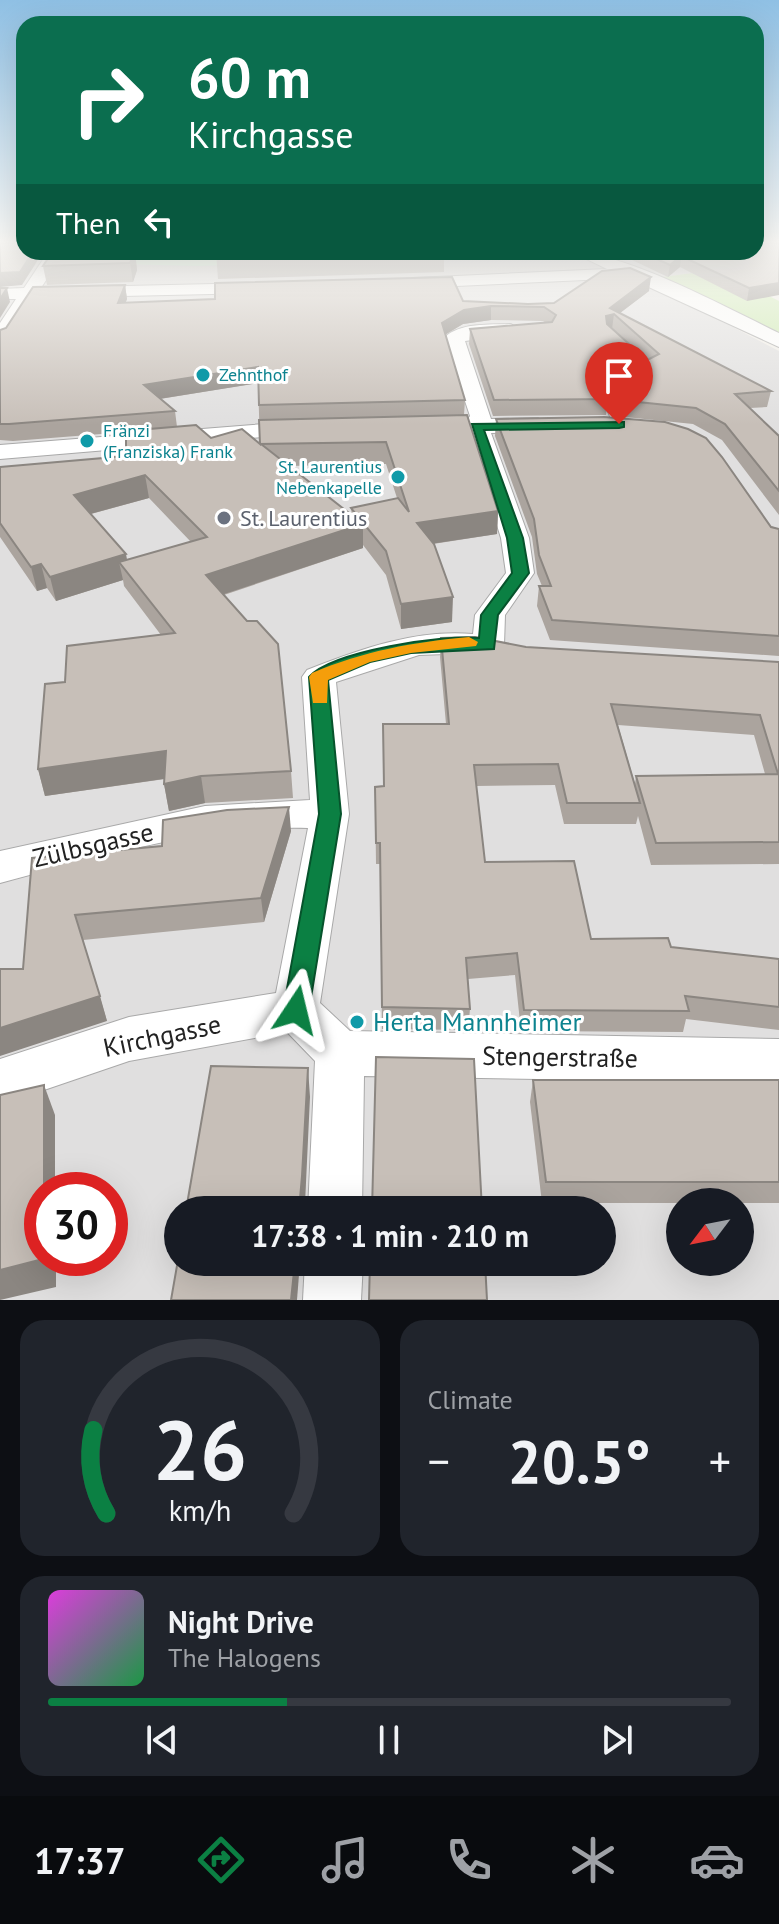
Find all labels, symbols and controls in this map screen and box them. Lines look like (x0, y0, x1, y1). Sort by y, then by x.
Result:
text: 60 m (188, 41, 311, 113)
icon: right (56, 48, 160, 152)
text: Kirchgasse (188, 111, 354, 158)
icon: left (137, 200, 181, 244)
text: Then (56, 203, 121, 242)
pin (585, 342, 653, 424)
icon: arrive (597, 354, 641, 398)
place label: Zehnthof (219, 363, 289, 386)
marker: Zehnthof (194, 366, 212, 384)
place label: Fränzi (Franziska) Frank (103, 419, 233, 463)
marker: Fränzi (Franziska) Frank (78, 432, 96, 450)
place label: St. Laurentius Nebenkapelle (276, 455, 382, 499)
marker: St. Laurentius Nebenkapelle (389, 468, 407, 486)
place label: St. Laurentius (240, 504, 367, 532)
marker: St. Laurentius (215, 509, 233, 527)
street label: Zülbsgasse (29, 815, 156, 874)
position arrow (254, 968, 338, 1052)
place label: Herta Mannheimer (373, 1005, 582, 1038)
street label: Kirchgasse (100, 1007, 224, 1064)
marker: Herta Mannheimer (348, 1013, 366, 1031)
street label: Stengerstraße (482, 1039, 638, 1074)
speed limit sign: 30 (24, 1172, 128, 1276)
north arrow (666, 1188, 754, 1276)
map controls (666, 1188, 754, 1276)
text: 17:38 · 1 min · 210 m (251, 1216, 529, 1255)
text: Climate (428, 1383, 513, 1416)
text: 26 (153, 1395, 247, 1503)
text: 20.5° (508, 1422, 651, 1500)
text: − (428, 1432, 450, 1489)
text: + (709, 1432, 731, 1489)
text: km/h (168, 1492, 231, 1529)
text: Night Drive (168, 1602, 314, 1641)
text: The Halogens (168, 1641, 321, 1674)
icon: previous (140, 1718, 184, 1762)
icon: pause (367, 1718, 411, 1762)
icon: next (595, 1718, 639, 1762)
icon: directions (193, 1832, 249, 1888)
icon: music (317, 1832, 373, 1888)
icon: phone (441, 1832, 497, 1888)
icon: climate (565, 1832, 621, 1888)
icon: car (689, 1832, 745, 1888)
text: 17:37 (34, 1837, 125, 1884)

